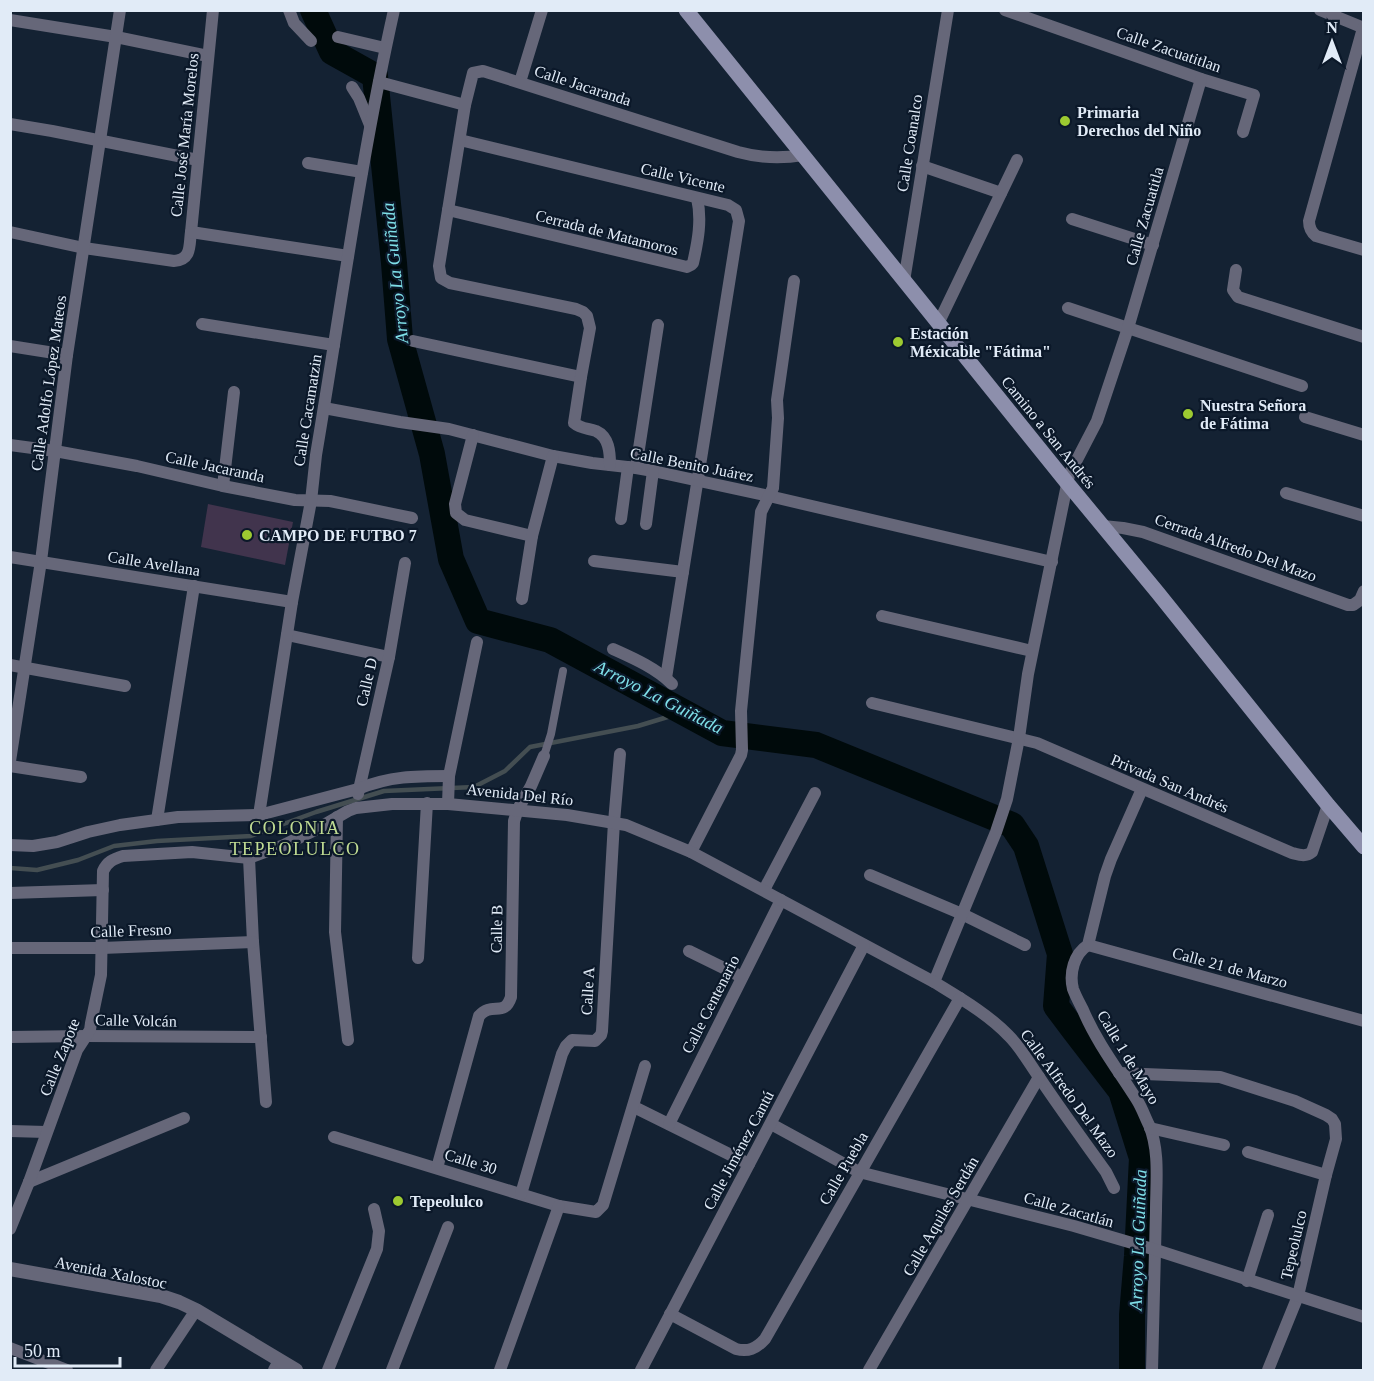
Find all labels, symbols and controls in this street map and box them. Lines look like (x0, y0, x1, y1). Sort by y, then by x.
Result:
north arrow (1302, 12, 1362, 72)
text: N (1326, 19, 1338, 36)
street label: Calle Zacuatitlan (1114, 24, 1223, 75)
street label: Calle José María Morelos (167, 52, 202, 218)
street label: Calle Jacaranda (532, 62, 633, 109)
street label: Calle Coanalco (893, 93, 926, 193)
place label: Primaria Derechos del Niño (1077, 104, 1201, 139)
marker: Primaria Derechos del Niño (1058, 114, 1072, 128)
street label: Calle Vicente (639, 160, 727, 195)
street label: Calle Zacuatitla (1122, 165, 1167, 267)
water label: Arroyo La Guiñada (378, 202, 412, 345)
street label: Cerrada de Matamoros (534, 207, 680, 258)
street label: Calle Adolfo López Mateos (28, 294, 70, 472)
place label: Estación Méxicable "Fátima" (910, 325, 1051, 360)
marker: Estación Méxicable "Fátima" (891, 335, 905, 349)
street label: Calle Cacamatzin (290, 353, 325, 467)
street label: Camino a San Andrés (998, 373, 1099, 492)
place label: Nuestra Señora de Fátima (1200, 397, 1306, 432)
marker: Nuestra Señora de Fátima (1181, 407, 1195, 421)
street label: Calle Benito Juárez (629, 444, 755, 485)
street label: Calle Jacaranda (164, 448, 266, 485)
street label: Cerrada Alfredo Del Mazo (1153, 510, 1319, 585)
place label: CAMPO DE FUTBO 7 (259, 527, 417, 544)
marker: CAMPO DE FUTBO 7 (240, 528, 254, 542)
street label: Calle Avellana (106, 548, 201, 579)
street label: Calle D (353, 656, 380, 708)
water label: Arroyo La Guiñada (591, 656, 727, 738)
street label: Privada San Andrés (1108, 751, 1231, 816)
street label: Avenida Del Río (466, 780, 574, 809)
district label: COLONIA TEPEOLULCO (230, 818, 361, 859)
street label: Calle B (488, 905, 505, 953)
street label: Calle Fresno (90, 921, 172, 940)
street label: Calle 21 de Marzo (1170, 944, 1289, 991)
street label: Calle Centenario (678, 952, 743, 1056)
street label: Calle A (578, 966, 597, 1016)
street label: Calle 1 de Mayo (1093, 1007, 1163, 1108)
street label: Calle Volcán (95, 1011, 177, 1030)
street label: Calle Zapote (36, 1016, 84, 1099)
street label: Calle Alfredo Del Mazo (1017, 1026, 1122, 1161)
street label: Calle Jiménez Cantú (700, 1088, 777, 1213)
street label: Calle Puebla (816, 1129, 871, 1208)
street label: Calle 30 (443, 1145, 499, 1177)
street label: Calle Aquiles Serdán (899, 1154, 982, 1279)
water label: Arroyo La Guiñada (1126, 1169, 1150, 1312)
street label: Calle Zacatlán (1022, 1189, 1116, 1230)
place label: Tepeolulco (410, 1193, 483, 1211)
marker: Tepeolulco (391, 1194, 405, 1208)
street label: Tepeolulco (1277, 1209, 1311, 1282)
street label: Avenida Xalostoc (53, 1253, 168, 1292)
scale bar (15, 1330, 120, 1368)
text: 50 m (24, 1341, 61, 1361)

